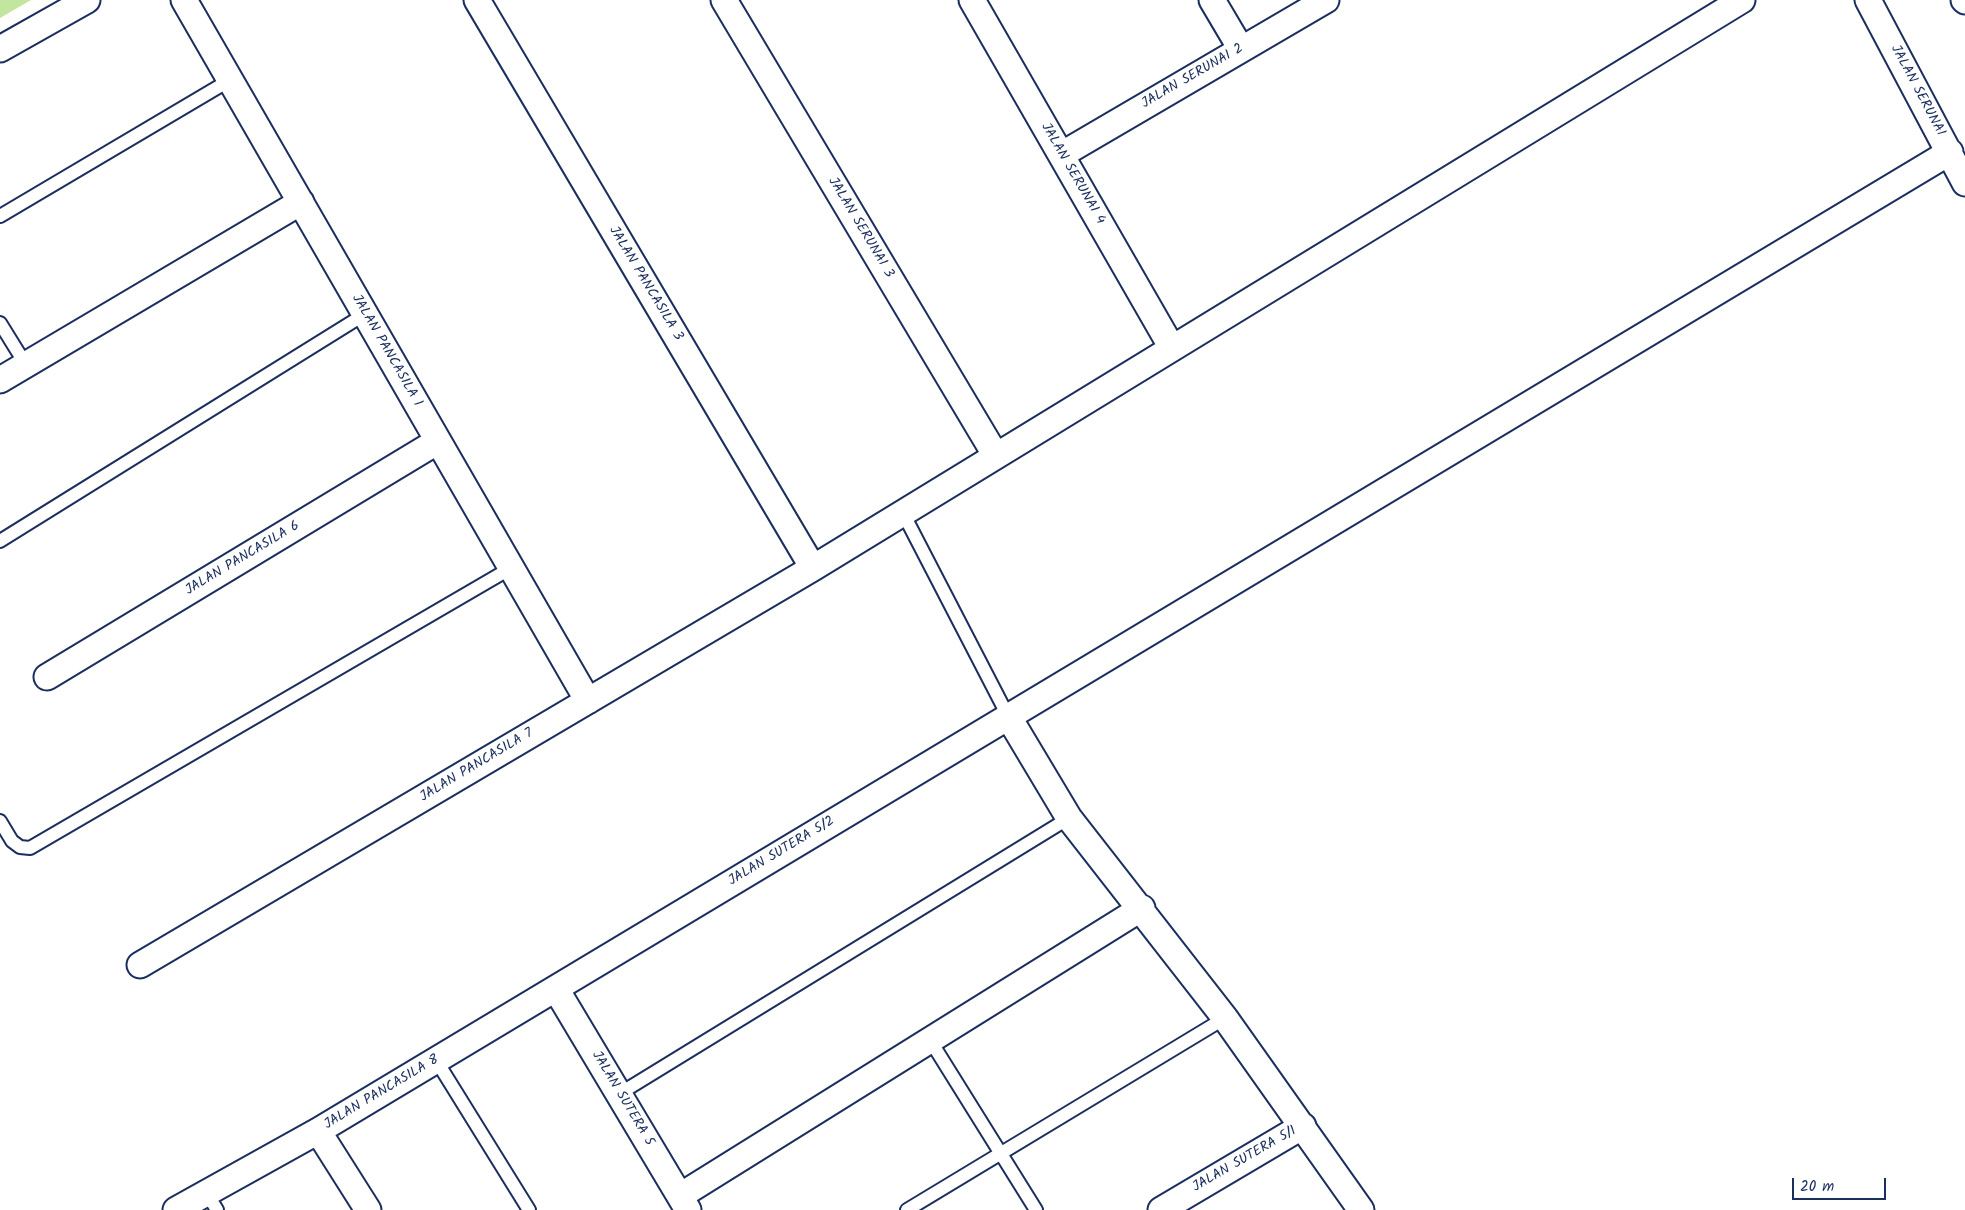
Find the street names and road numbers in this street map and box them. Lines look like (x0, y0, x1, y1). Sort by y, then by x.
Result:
street label: JALAN SERUNAI 2 (1139, 41, 1247, 113)
street label: JALAN SERUNAI (1886, 43, 1948, 139)
street label: JALAN SERUNAI 4 (1036, 120, 1108, 228)
street label: JALAN SERUNAI 3 (823, 175, 897, 281)
street label: JALAN PANCASILA 3 (604, 224, 686, 344)
street label: JALAN PANCASILA 1 (347, 292, 425, 410)
street label: JALAN PANCASILA 6 (183, 518, 303, 600)
street label: JALAN PANCASILA 7 (417, 726, 537, 806)
street label: JALAN SUTERA 5/2 (726, 814, 838, 890)
street label: JALAN SUTERA 5 (587, 1049, 657, 1149)
street label: JALAN PANCASILA 8 (322, 1052, 442, 1134)
street label: JALAN SUTERA 5/1 (1190, 1123, 1300, 1197)

